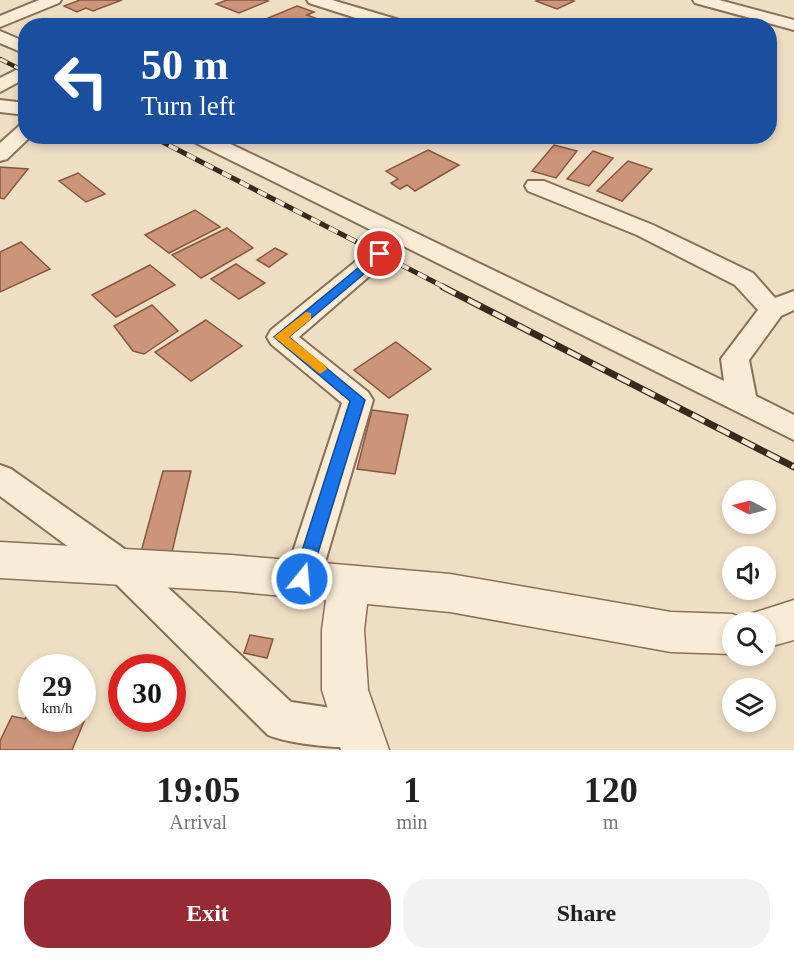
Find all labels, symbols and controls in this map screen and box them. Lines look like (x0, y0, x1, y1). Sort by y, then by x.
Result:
icon: left (42, 42, 120, 120)
text: 50 m (141, 42, 229, 88)
text: Turn left (141, 91, 235, 121)
pin (354, 228, 405, 279)
icon: arrive (363, 237, 396, 270)
north arrow (722, 480, 776, 534)
map controls (722, 480, 776, 732)
button: sound (722, 546, 776, 600)
position arrow (270, 547, 334, 611)
button: search (722, 612, 776, 666)
speed limit sign: 30 (108, 654, 186, 732)
text: 29 (42, 669, 72, 702)
button: layers (722, 678, 776, 732)
text: km/h (42, 700, 72, 716)
text: 19:05 (156, 770, 240, 810)
text: 1 (403, 770, 421, 810)
text: 120 (584, 770, 638, 810)
text: Arrival (169, 811, 227, 833)
text: min (396, 811, 428, 833)
text: m (603, 811, 619, 833)
button: Exit (24, 879, 391, 948)
button: Share (403, 879, 770, 948)

